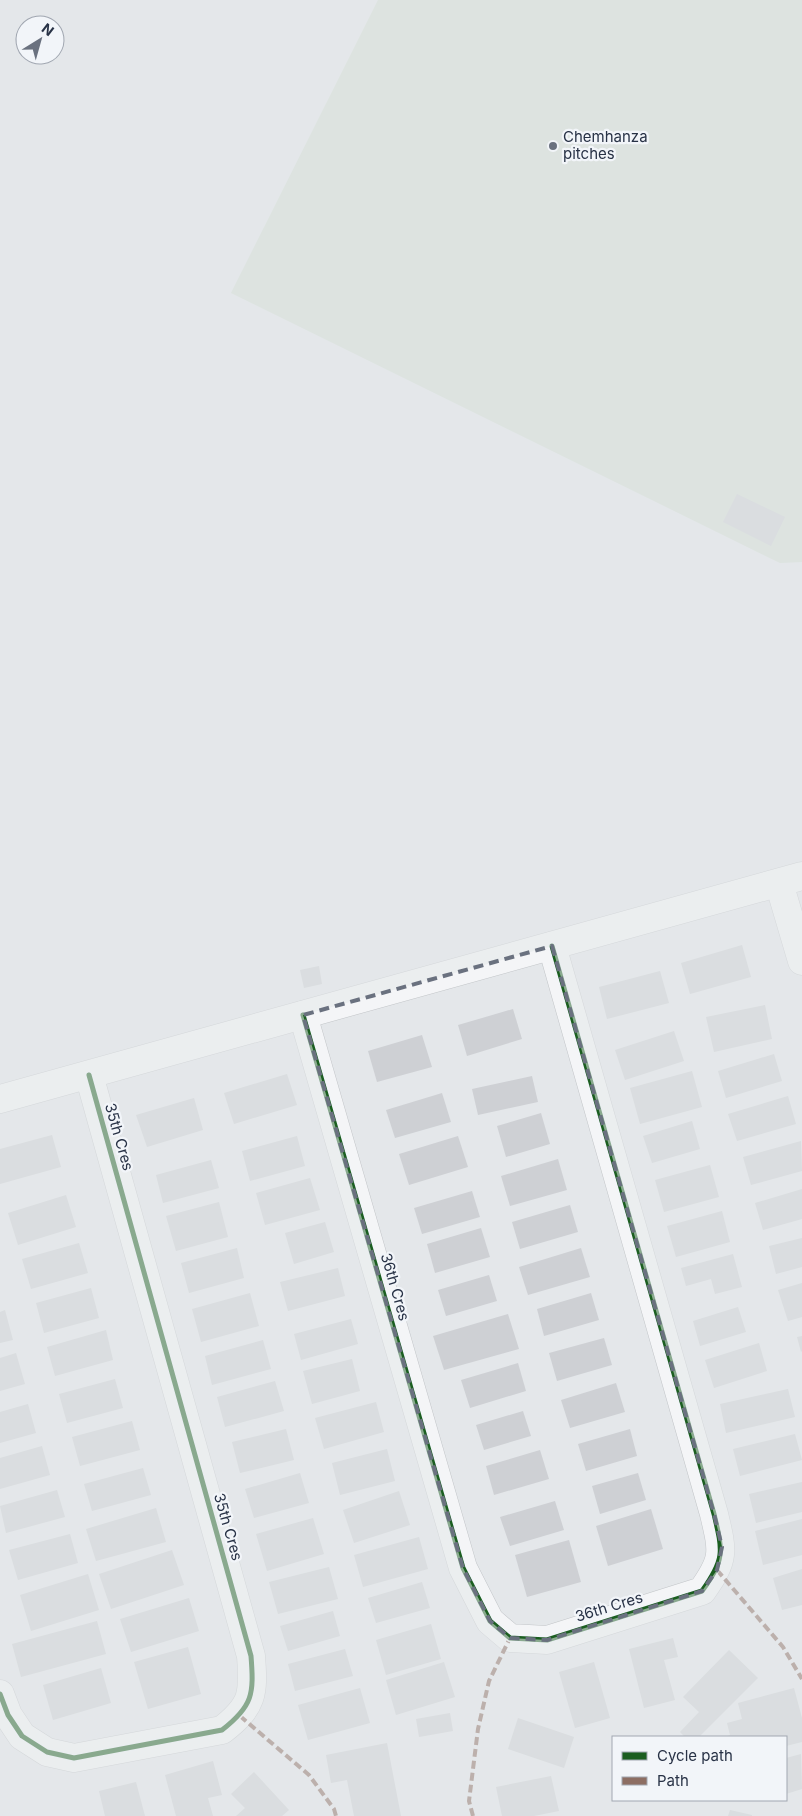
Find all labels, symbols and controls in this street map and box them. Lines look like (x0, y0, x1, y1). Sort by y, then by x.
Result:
north arrow (15, 15, 65, 65)
text: N (39, 19, 58, 39)
place label: Chemhanza pitches (563, 127, 648, 163)
marker: Chemhanza pitches (547, 140, 559, 152)
street label: 35th Cres (101, 1101, 138, 1173)
street label: 36th Cres (377, 1251, 414, 1323)
street label: 35th Cres (210, 1491, 247, 1563)
street label: 36th Cres (573, 1587, 645, 1626)
legend (612, 1736, 787, 1801)
text: Cycle path (657, 1746, 733, 1765)
text: Path (657, 1771, 689, 1790)

